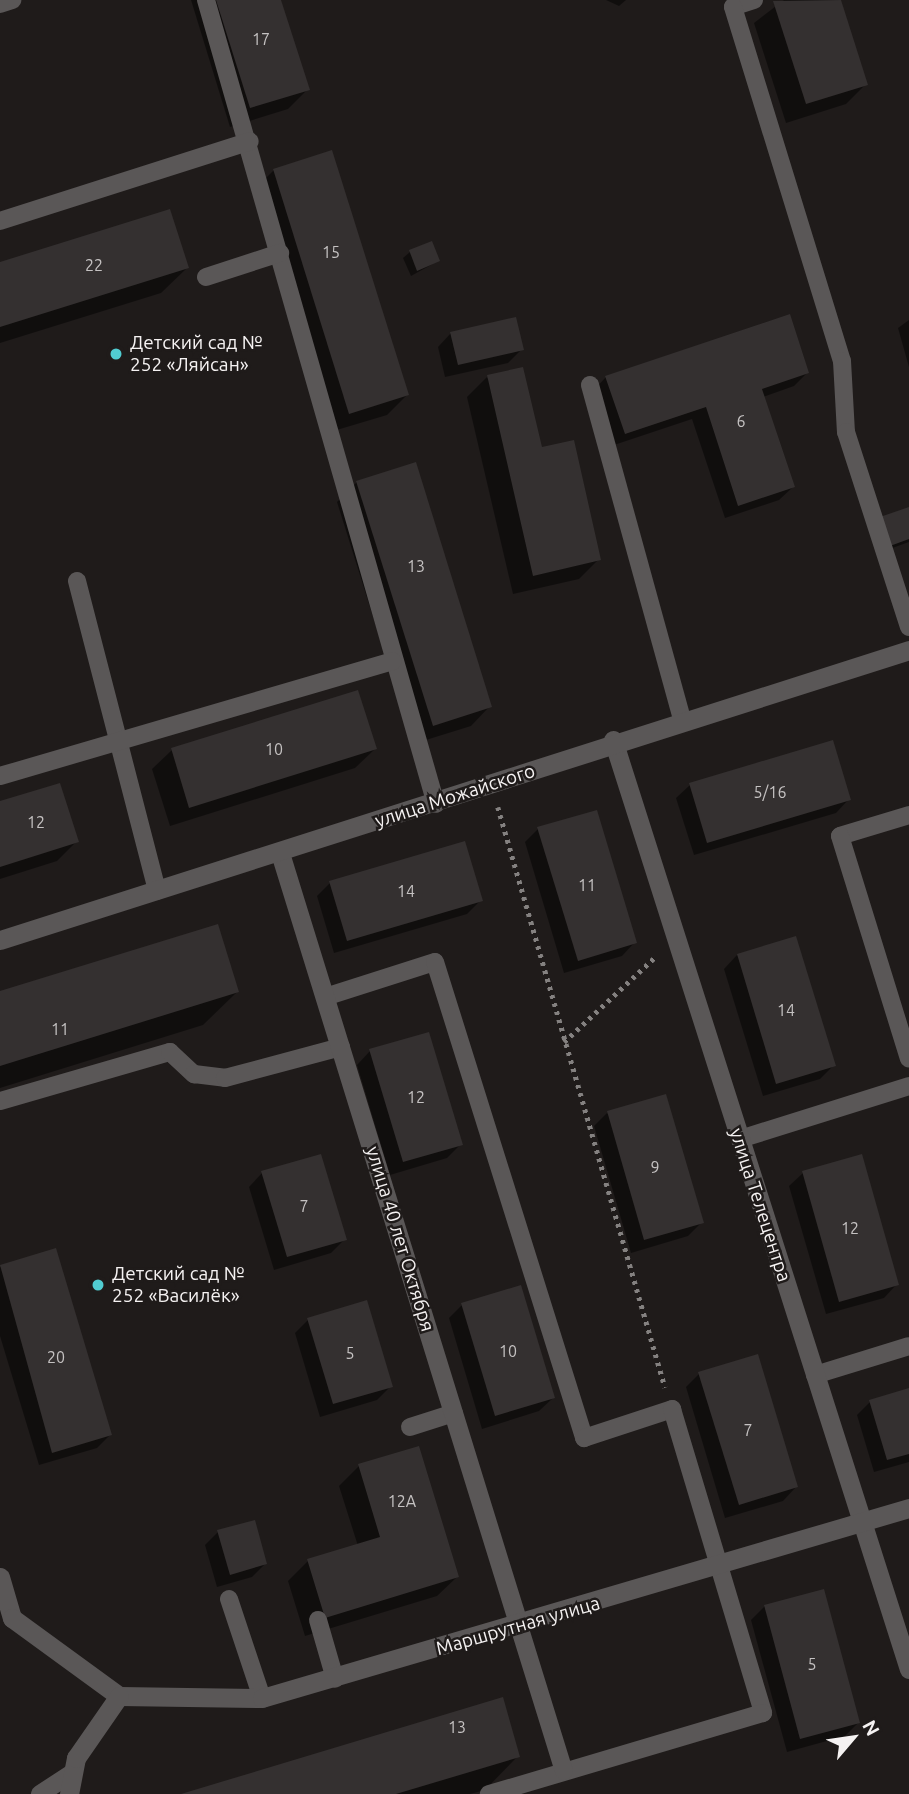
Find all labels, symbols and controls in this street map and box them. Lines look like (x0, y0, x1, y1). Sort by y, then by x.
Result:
house number: 17 (252, 29, 270, 49)
house number: 15 (322, 242, 340, 262)
house number: 22 (85, 255, 103, 275)
place label: Детский сад № 252 «Ляйсан» (130, 332, 263, 376)
marker: Детский сад № 252 «Ляйсан» (108, 346, 124, 362)
house number: 6 (736, 411, 746, 431)
house number: 13 (407, 556, 425, 576)
house number: 10 (265, 739, 283, 759)
street label: улица Можайского (372, 759, 538, 833)
house number: 5/16 (754, 782, 786, 802)
house number: 12 (27, 812, 45, 832)
house number: 11 (578, 875, 596, 895)
house number: 14 (397, 881, 415, 901)
house number: 14 (777, 1000, 795, 1020)
house number: 11 (51, 1019, 69, 1039)
house number: 12 (407, 1087, 425, 1107)
street label: улица Телецентра (724, 1125, 796, 1285)
street label: улица 40 лет Октября (361, 1144, 439, 1334)
house number: 9 (650, 1157, 660, 1177)
house number: 7 (299, 1196, 309, 1216)
house number: 12 (841, 1218, 859, 1238)
place label: Детский сад № 252 «Василёк» (112, 1263, 245, 1307)
marker: Детский сад № 252 «Василёк» (90, 1277, 106, 1293)
house number: 10 (499, 1341, 517, 1361)
house number: 5 (345, 1343, 355, 1363)
house number: 20 (47, 1347, 65, 1367)
house number: 7 (743, 1420, 753, 1440)
house number: 12А (388, 1491, 416, 1511)
street label: Маршрутная улица (433, 1592, 603, 1660)
house number: 5 (807, 1654, 817, 1674)
north arrow (818, 1703, 888, 1773)
text: N (858, 1716, 884, 1739)
house number: 13 (448, 1717, 466, 1737)

